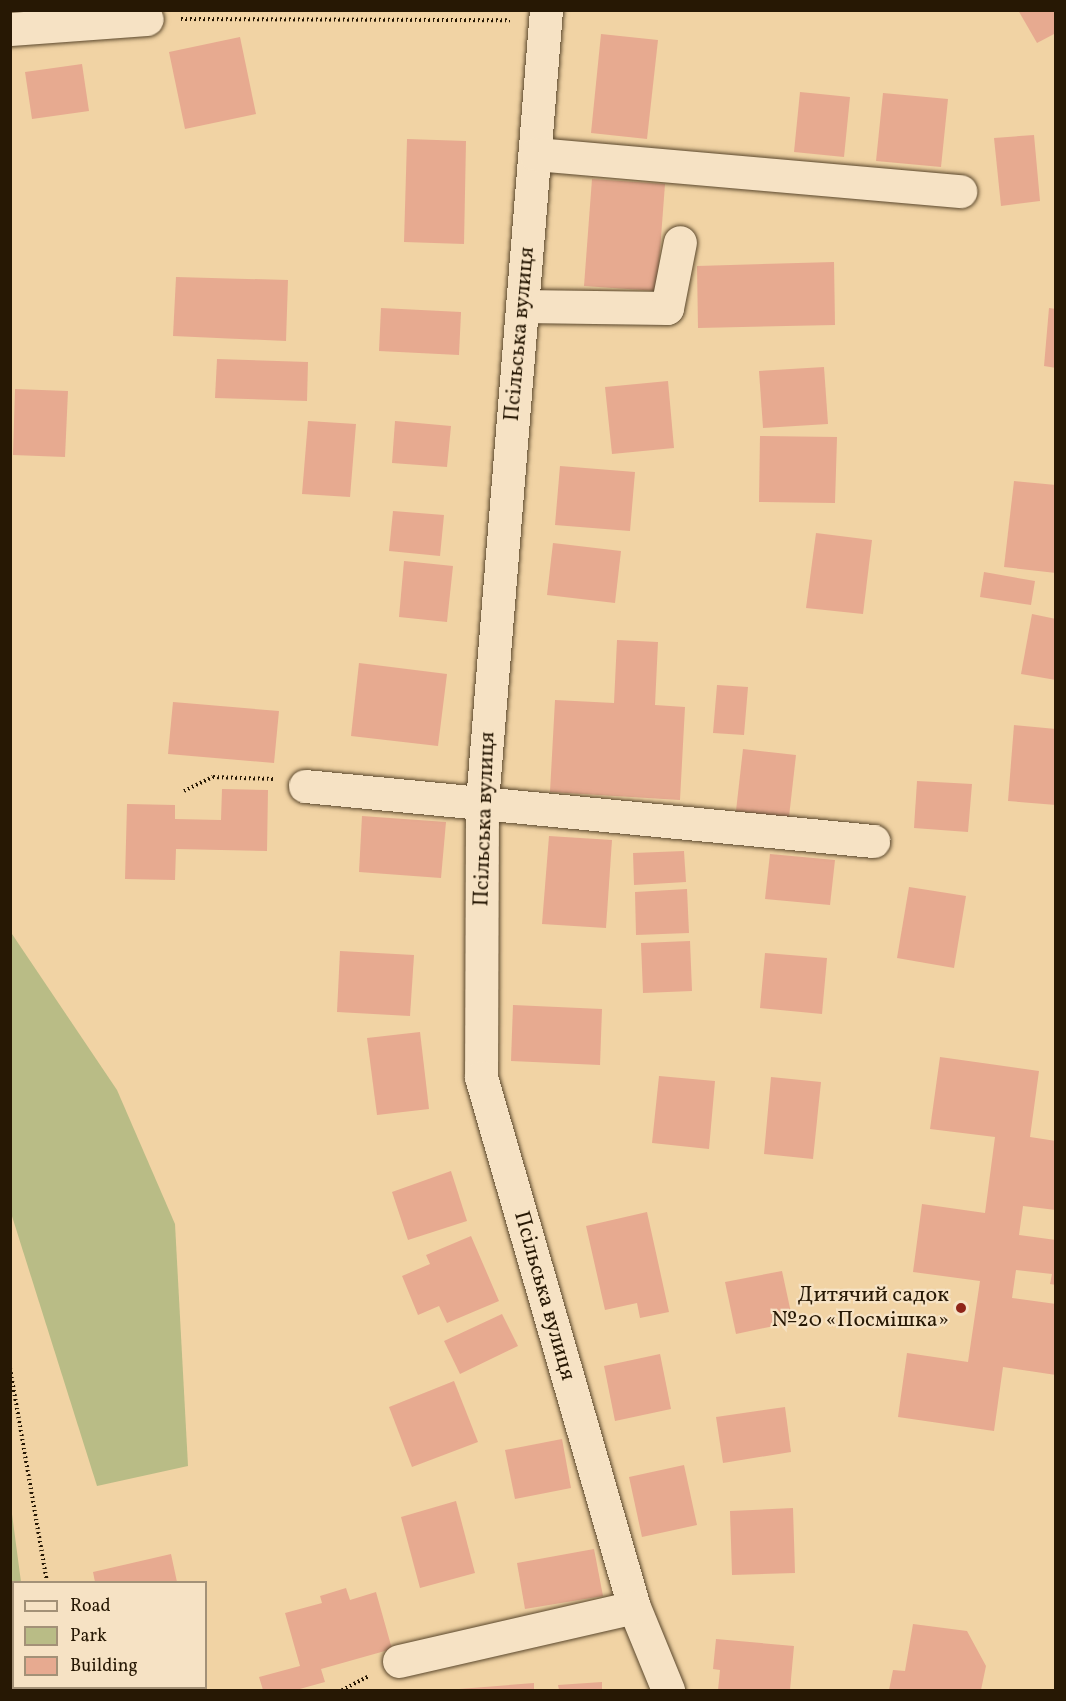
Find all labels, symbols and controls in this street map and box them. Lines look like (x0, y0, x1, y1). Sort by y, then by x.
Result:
street label: Псільська вулиця (499, 246, 541, 422)
street label: Псільська вулиця (469, 731, 501, 907)
street label: Псільська вулиця (507, 1208, 581, 1384)
place label: Дитячий садок №20 «Посмішка» (771, 1282, 949, 1334)
marker: Дитячий садок №20 «Посмішка» (954, 1301, 968, 1315)
legend (12, 1581, 207, 1689)
text: Road (70, 1594, 111, 1619)
text: Park (70, 1624, 107, 1649)
text: Building (70, 1654, 138, 1679)

